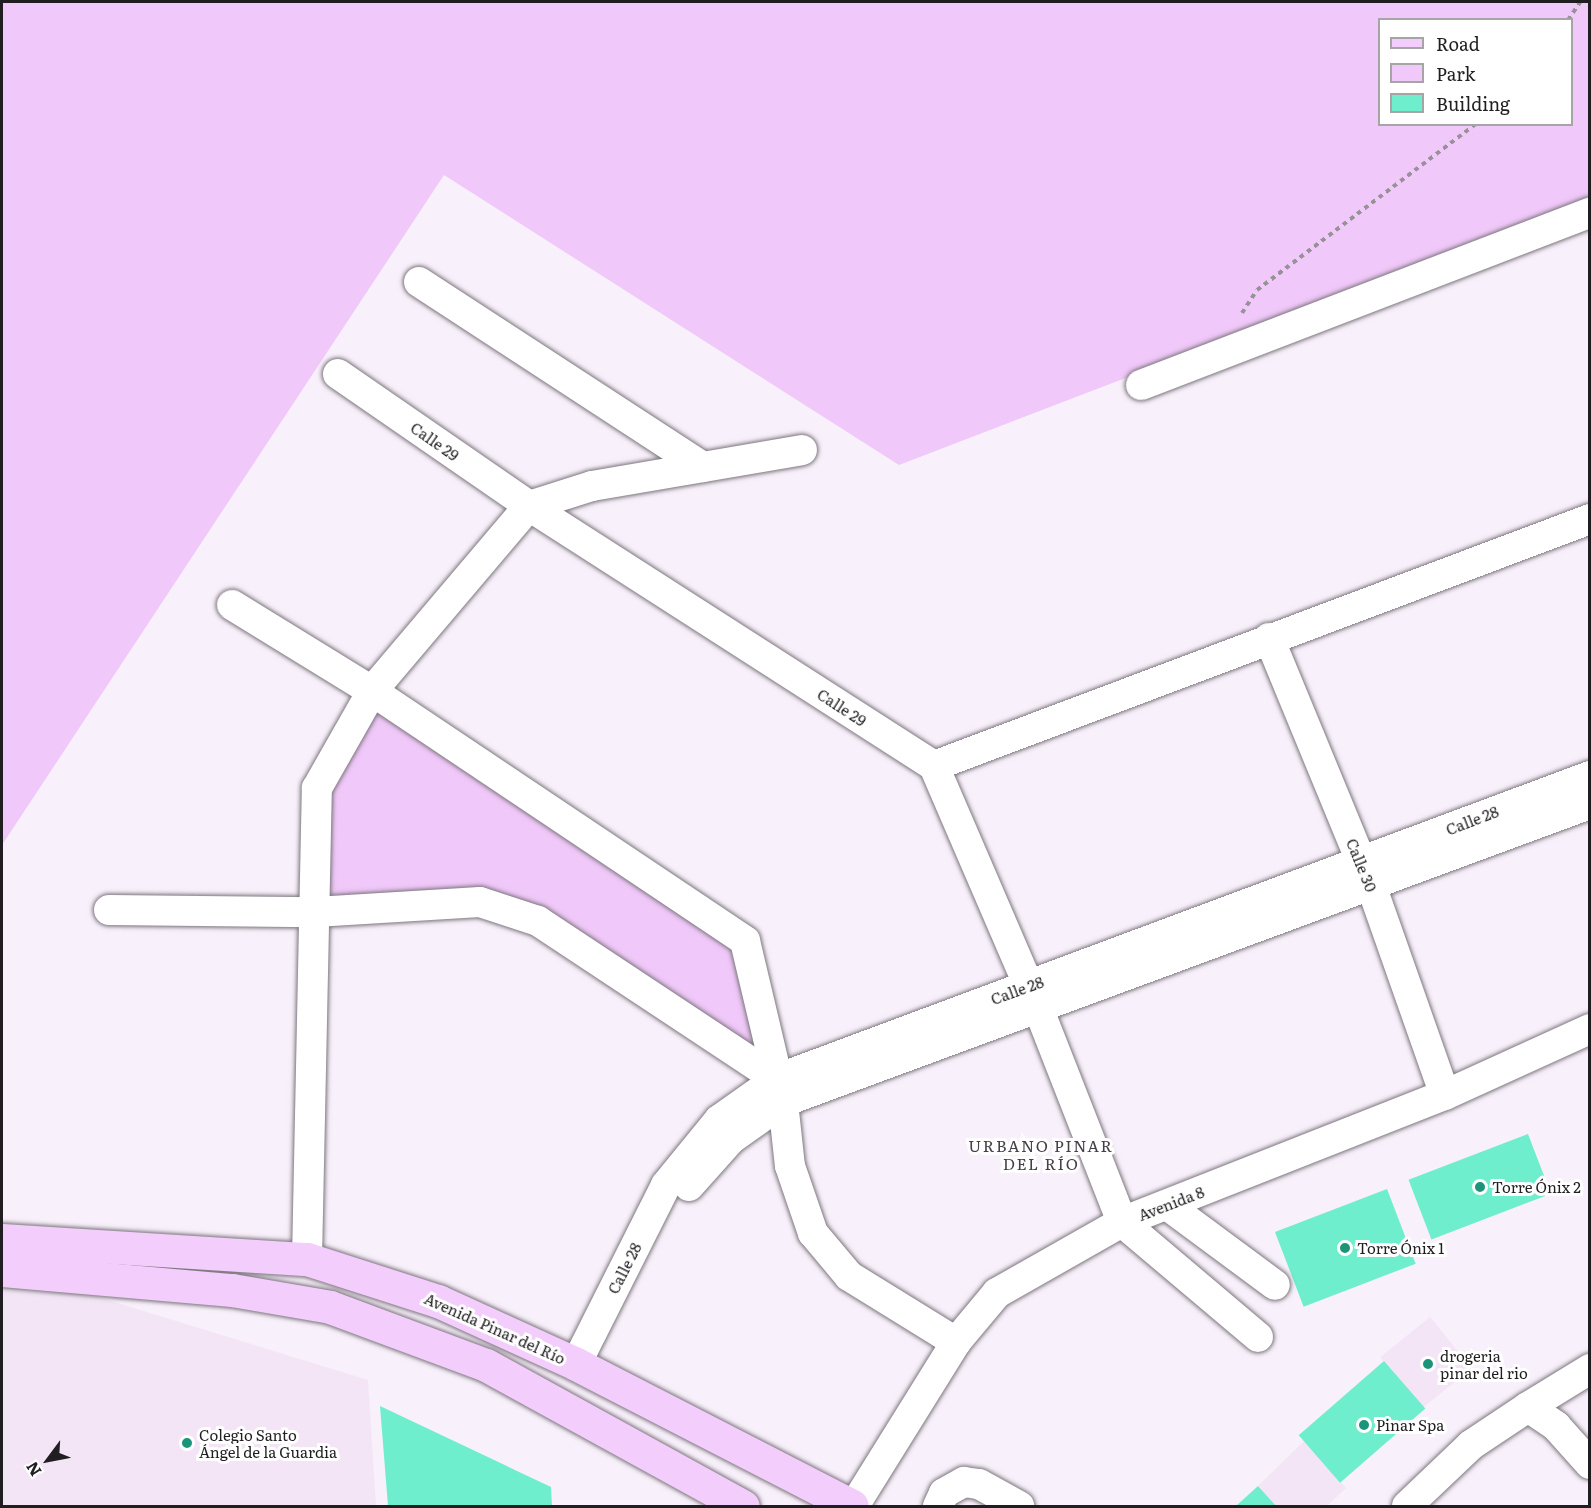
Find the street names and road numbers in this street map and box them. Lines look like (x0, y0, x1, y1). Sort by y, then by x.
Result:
street label: Calle 29 (407, 418, 463, 464)
street label: Calle 29 (814, 685, 870, 729)
street label: Calle 28 (1443, 802, 1501, 838)
street label: Calle 30 (1343, 836, 1381, 894)
street label: Calle 28 (988, 972, 1046, 1008)
street label: Avenida 8 (1135, 1182, 1207, 1224)
street label: Calle 28 (604, 1239, 644, 1297)
street label: Avenida Pinar del Río (422, 1289, 568, 1367)

